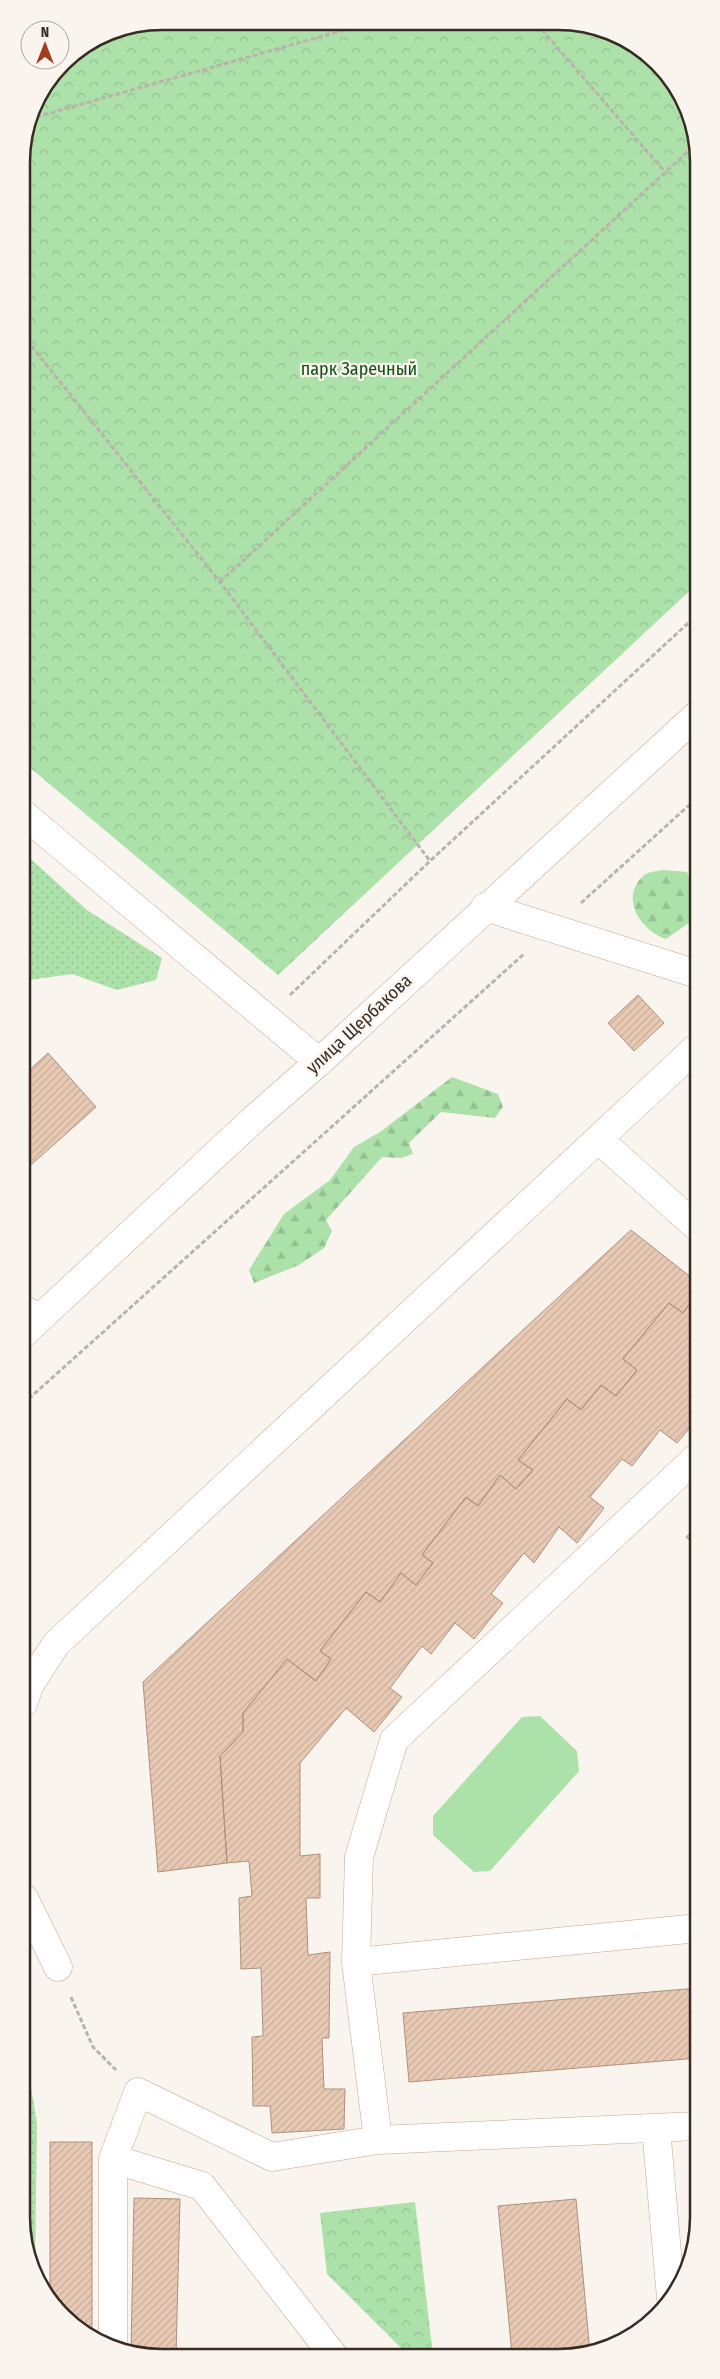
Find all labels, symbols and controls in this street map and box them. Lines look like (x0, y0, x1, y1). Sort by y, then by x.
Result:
north arrow (20, 20, 70, 70)
text: N (41, 24, 49, 41)
park label: парк Заречный (301, 358, 417, 380)
street label: улица Щербакова (302, 969, 416, 1078)

